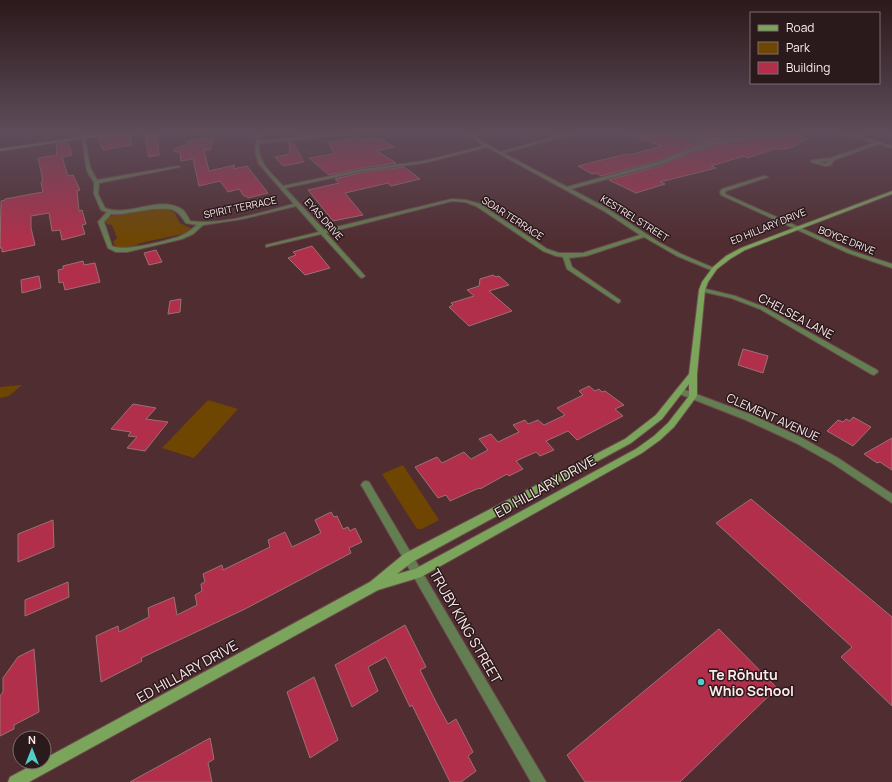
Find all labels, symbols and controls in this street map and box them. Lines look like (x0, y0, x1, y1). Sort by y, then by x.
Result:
legend (750, 12, 880, 84)
text: Road (786, 19, 814, 36)
text: Park (786, 39, 811, 56)
text: Building (786, 59, 830, 76)
street label: KESTREL STREET (598, 191, 672, 245)
street label: SPIRIT TERRACE (202, 192, 278, 222)
street label: SOAR TERRACE (479, 193, 547, 243)
street label: EYAS DRIVE (301, 195, 347, 243)
street label: ED HILLARY DRIVE (728, 204, 808, 248)
street label: BOYCE DRIVE (816, 222, 878, 258)
street label: CHELSEA LANE (755, 289, 837, 343)
street label: CLEMENT AVENUE (724, 389, 822, 445)
street label: ED HILLARY DRIVE (491, 450, 599, 522)
street label: TRUBY KING STREET (425, 565, 507, 687)
street label: ED HILLARY DRIVE (133, 635, 241, 707)
place label: Te Rōhutu Whio School (709, 665, 794, 700)
marker: Te Rōhutu Whio School (696, 677, 706, 687)
north arrow (12, 730, 52, 770)
text: N (28, 732, 36, 747)

